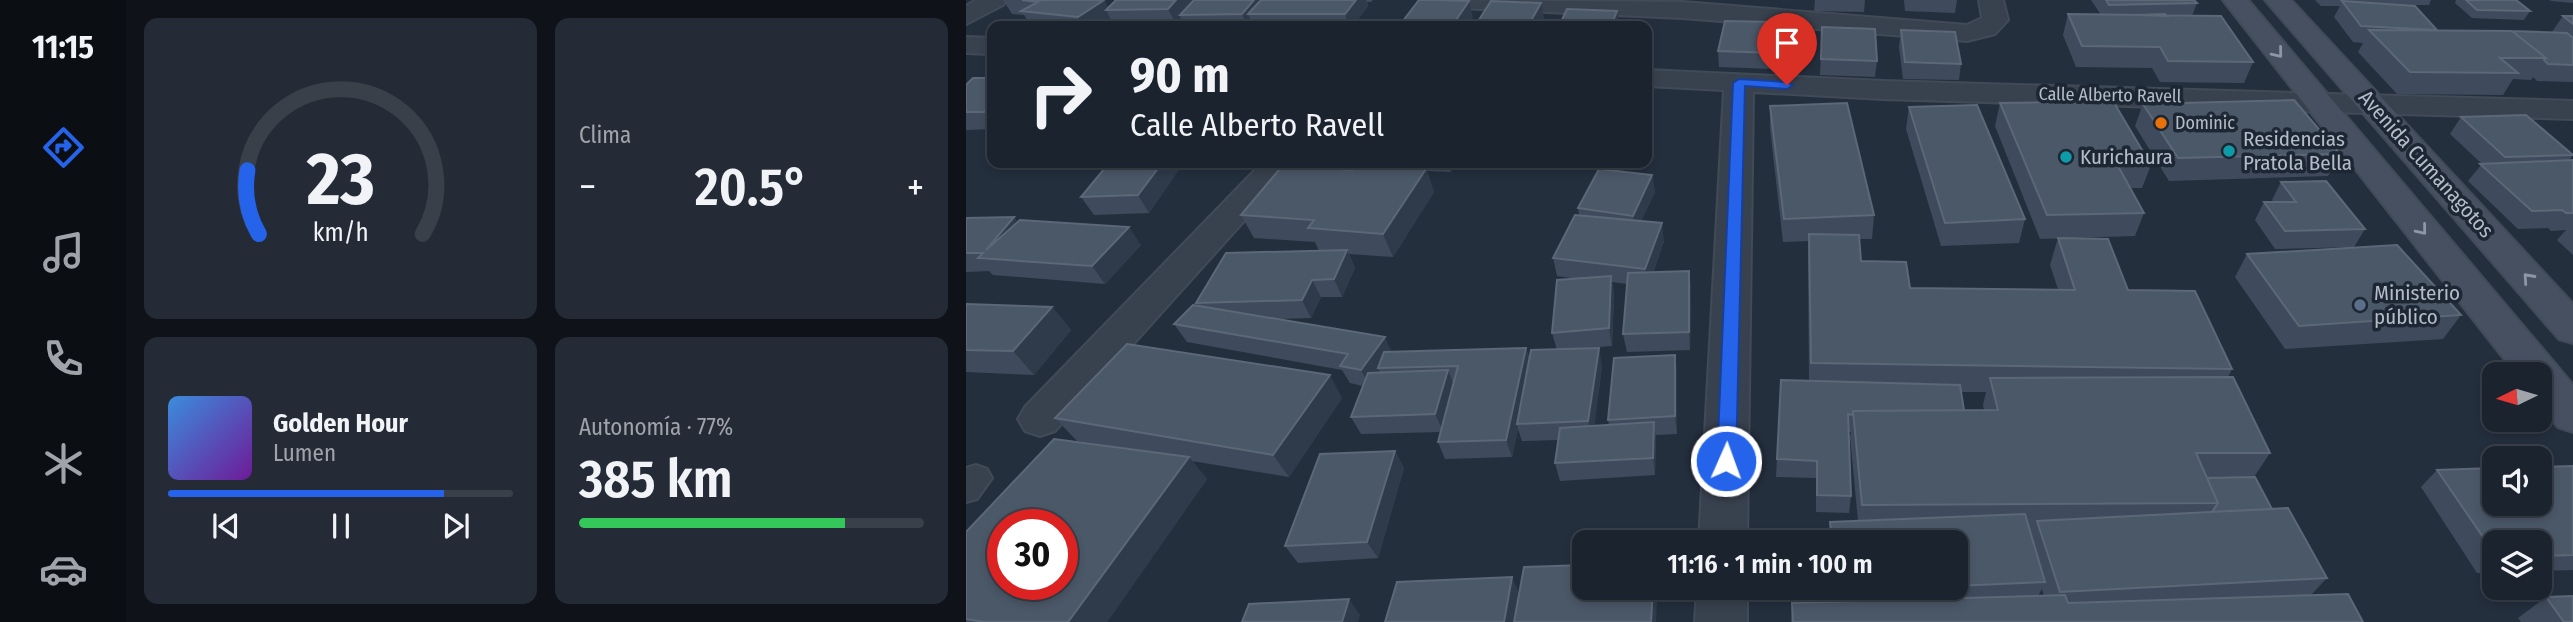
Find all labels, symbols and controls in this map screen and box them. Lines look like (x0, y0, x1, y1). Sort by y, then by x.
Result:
pin (1757, 13, 1817, 85)
icon: arrive (1768, 24, 1806, 62)
text: 11:15 (32, 28, 94, 66)
one-way arrow (2270, 45, 2282, 58)
text: 90 m (1130, 46, 1230, 105)
icon: right (1015, 49, 1106, 140)
street label: Calle Alberto Ravell (2038, 83, 2182, 107)
street label: Avenida Cumanagotos (2353, 85, 2499, 243)
text: Calle Alberto Ravell (1130, 106, 1384, 144)
place label: Dominic (2175, 112, 2235, 134)
marker: Dominic (2153, 115, 2169, 131)
text: Clima (579, 121, 631, 149)
icon: directions (39, 123, 88, 172)
place label: Residencias Pratola Bella (2243, 126, 2352, 176)
text: 23 (305, 137, 375, 224)
marker: Residencias Pratola Bella (2221, 143, 2237, 159)
place label: Kurichaura (2080, 144, 2173, 170)
marker: Kurichaura (2058, 149, 2074, 165)
text: 20.5° (695, 156, 808, 219)
text: − (579, 164, 596, 210)
text: + (907, 164, 924, 210)
text: km/h (313, 218, 368, 248)
one-way arrow (2413, 222, 2426, 234)
icon: music (39, 228, 88, 277)
one-way arrow (2523, 273, 2536, 286)
place label: Ministerio público (2374, 280, 2460, 330)
marker: Ministerio público (2352, 297, 2368, 313)
icon: phone (39, 334, 88, 383)
north arrow (2482, 362, 2552, 432)
map controls (2482, 362, 2552, 600)
text: Golden Hour (273, 408, 408, 439)
text: Autonomía · 77% (579, 413, 733, 441)
position arrow (1689, 424, 1763, 498)
icon: climate (39, 439, 88, 488)
text: Lumen (273, 439, 336, 467)
button: sound (2482, 446, 2552, 516)
text: 385 km (579, 448, 732, 511)
icon: previous (207, 507, 245, 545)
icon: pause (322, 507, 360, 545)
icon: next (437, 507, 475, 545)
speed limit sign: 30 (987, 509, 1078, 600)
button: layers (2482, 530, 2552, 600)
icon: car (39, 545, 88, 594)
text: 11:16 · 1 min · 100 m (1667, 549, 1873, 580)

